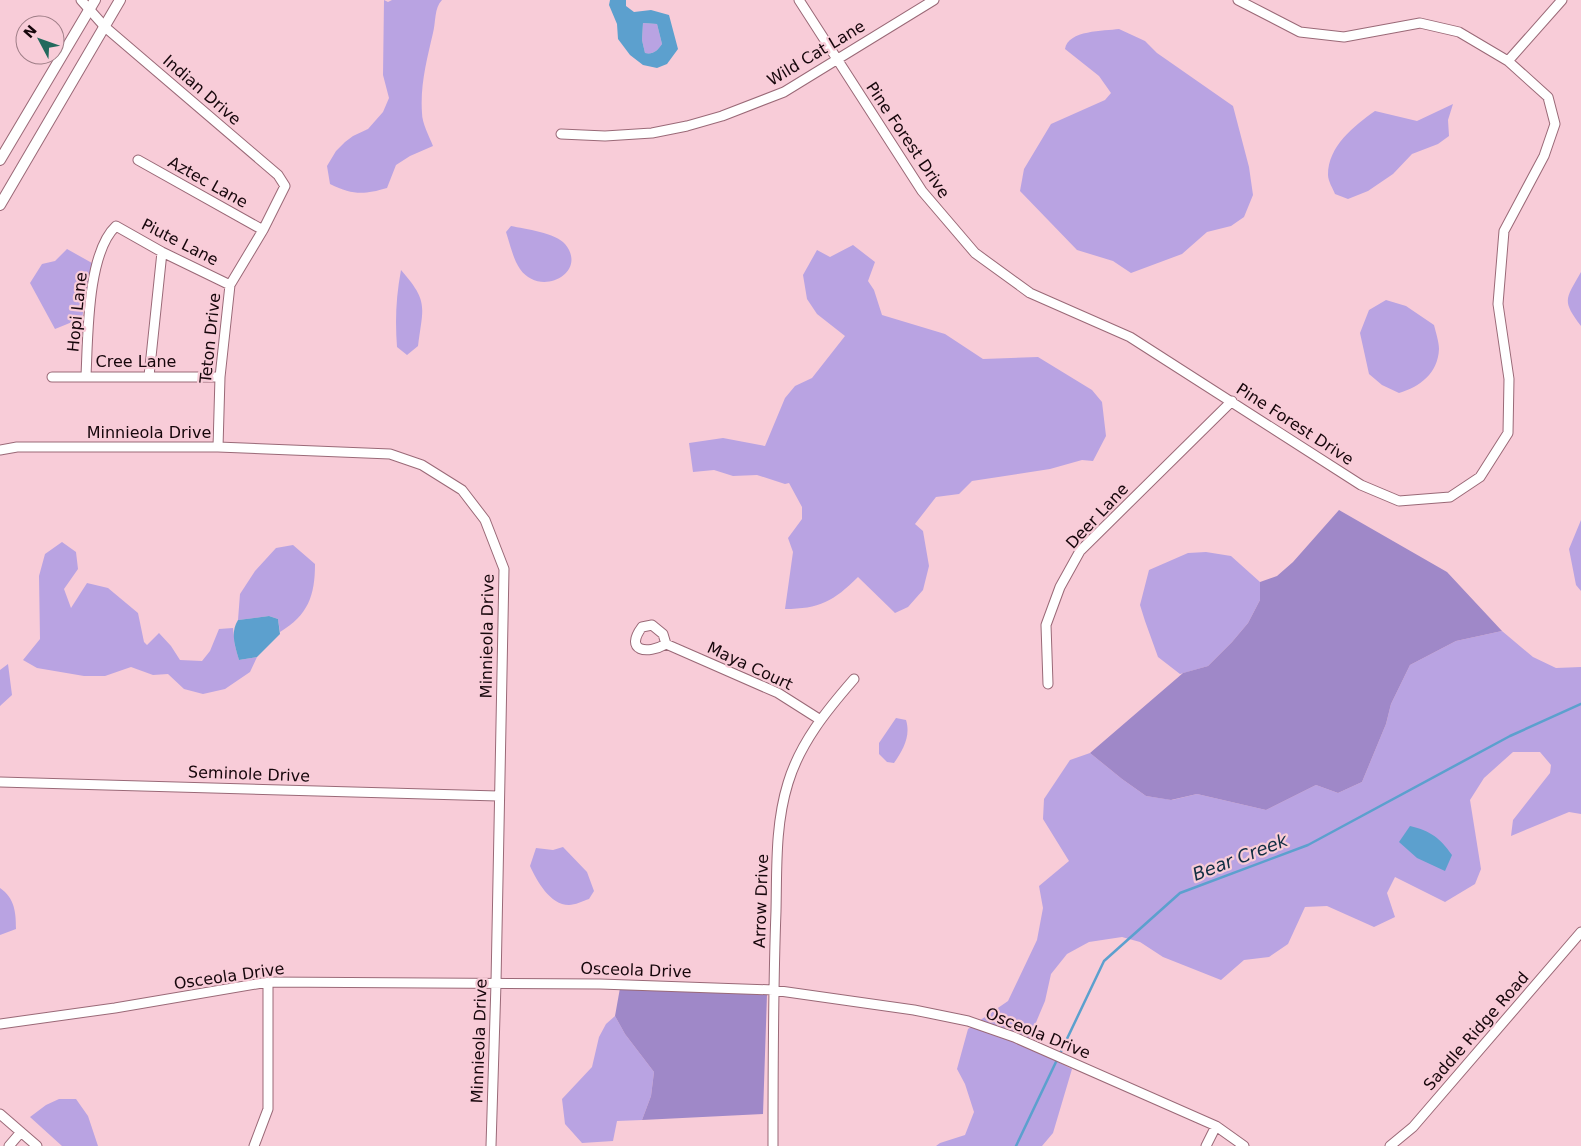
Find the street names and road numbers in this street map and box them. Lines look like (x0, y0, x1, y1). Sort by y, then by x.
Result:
street label: Wild Cat Lane (764, 16, 868, 90)
street label: Indian Drive (159, 51, 245, 129)
street label: Pine Forest Drive (862, 78, 954, 202)
street label: Aztec Lane (165, 152, 251, 212)
street label: Piute Lane (138, 215, 222, 269)
street label: Hopi Lane (63, 271, 91, 353)
street label: Teton Drive (196, 292, 224, 385)
street label: Cree Lane (96, 352, 176, 371)
street label: Pine Forest Drive (1233, 379, 1357, 469)
street label: Minnieola Drive (87, 423, 211, 442)
street label: Deer Lane (1062, 479, 1132, 553)
street label: Minnieola Drive (476, 574, 498, 698)
street label: Maya Court (704, 638, 796, 694)
street label: Seminole Drive (188, 762, 310, 786)
street label: Arrow Drive (750, 854, 772, 948)
street label: Osceola Drive (173, 959, 285, 993)
street label: Osceola Drive (580, 959, 692, 981)
street label: Saddle Ridge Road (1419, 968, 1533, 1094)
street label: Minnieola Drive (467, 978, 491, 1104)
street label: Osceola Drive (983, 1003, 1093, 1063)

